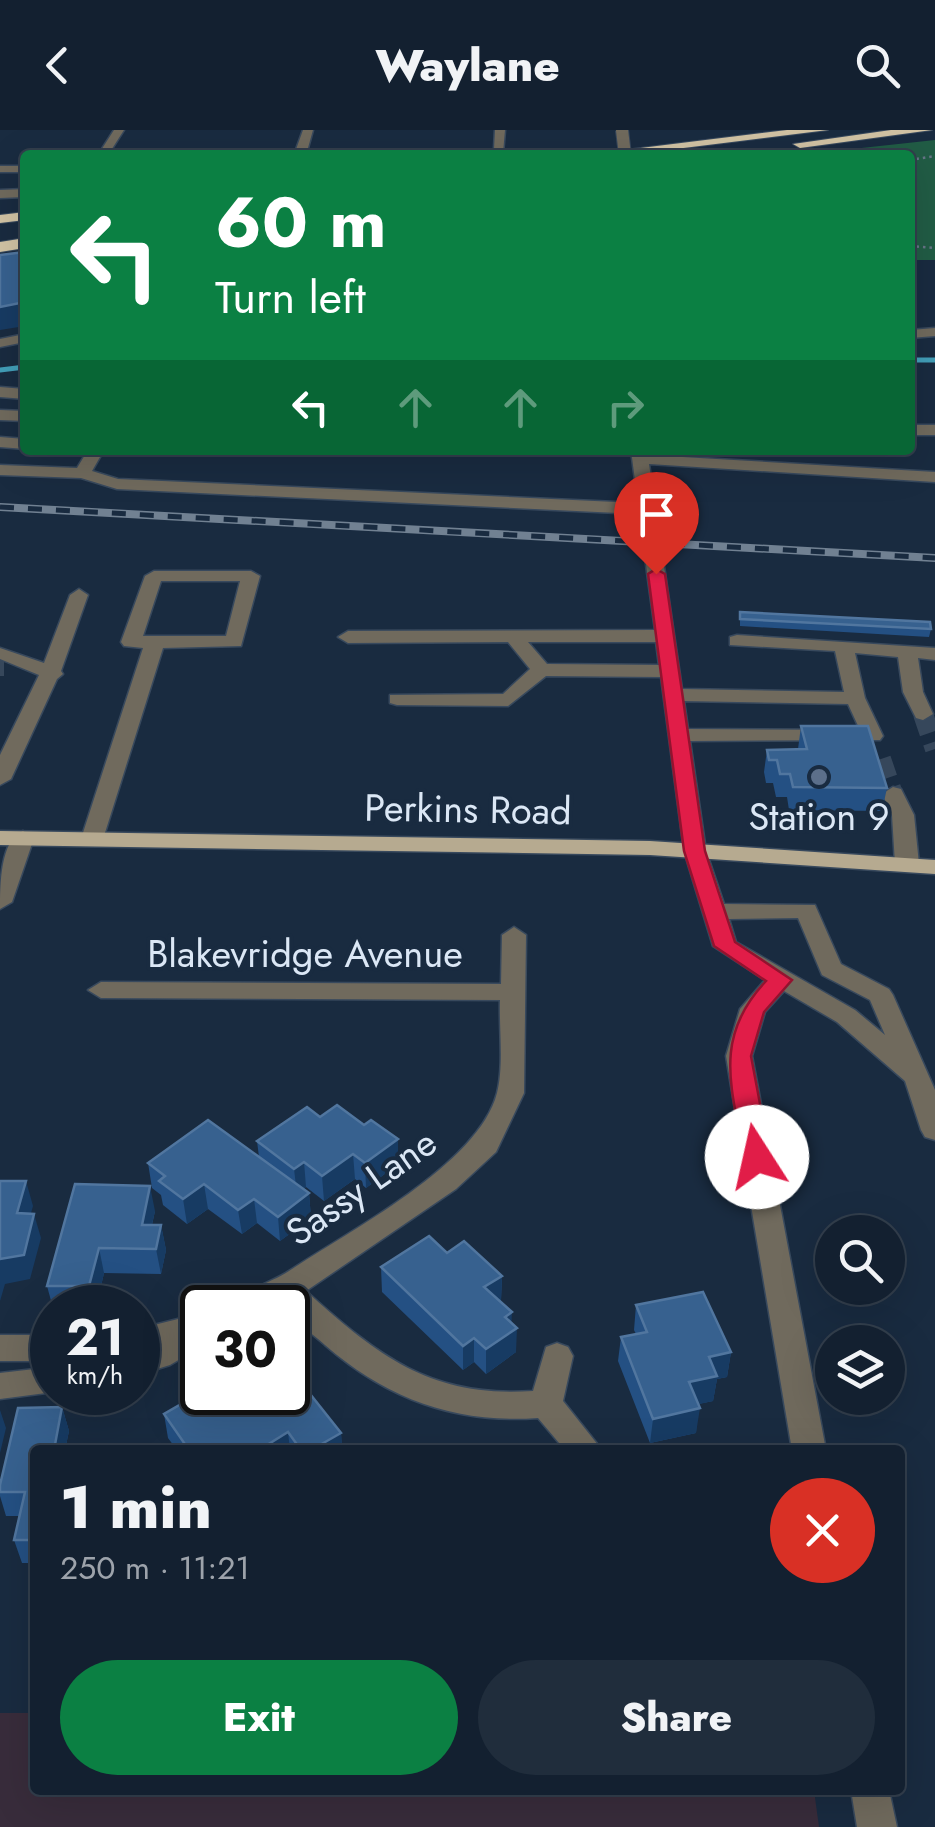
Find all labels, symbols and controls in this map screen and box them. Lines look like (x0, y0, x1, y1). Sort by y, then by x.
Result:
text: Waylane (375, 33, 560, 98)
icon: back (30, 38, 85, 93)
icon: search (850, 38, 905, 93)
text: 60 m (215, 172, 387, 273)
icon: left (50, 190, 180, 320)
text: Turn left (215, 265, 366, 330)
icon: left (283, 380, 338, 435)
icon: ahead (388, 380, 443, 435)
icon: ahead (493, 380, 548, 435)
icon: right (598, 380, 653, 435)
pin (614, 472, 699, 575)
icon: arrive (629, 487, 684, 542)
marker: Station 9 (808, 766, 830, 788)
street label: Perkins Road (364, 780, 572, 838)
place label: Station 9 (748, 789, 890, 844)
street label: Blakevridge Avenue (147, 926, 463, 981)
position arrow (705, 1105, 809, 1209)
street label: Sassy Lane (275, 1115, 447, 1259)
map controls (815, 1215, 905, 1415)
button: search (815, 1215, 905, 1305)
speed limit sign: 30 (180, 1285, 310, 1415)
text: 21 (66, 1301, 124, 1374)
button: layers (815, 1325, 905, 1415)
text: km/h (67, 1357, 123, 1393)
text: 1 min (60, 1464, 212, 1551)
button: close (770, 1478, 875, 1583)
text: 250 m · 11:21 (60, 1545, 250, 1591)
button: Exit (60, 1660, 458, 1775)
button: Share (478, 1660, 875, 1775)

